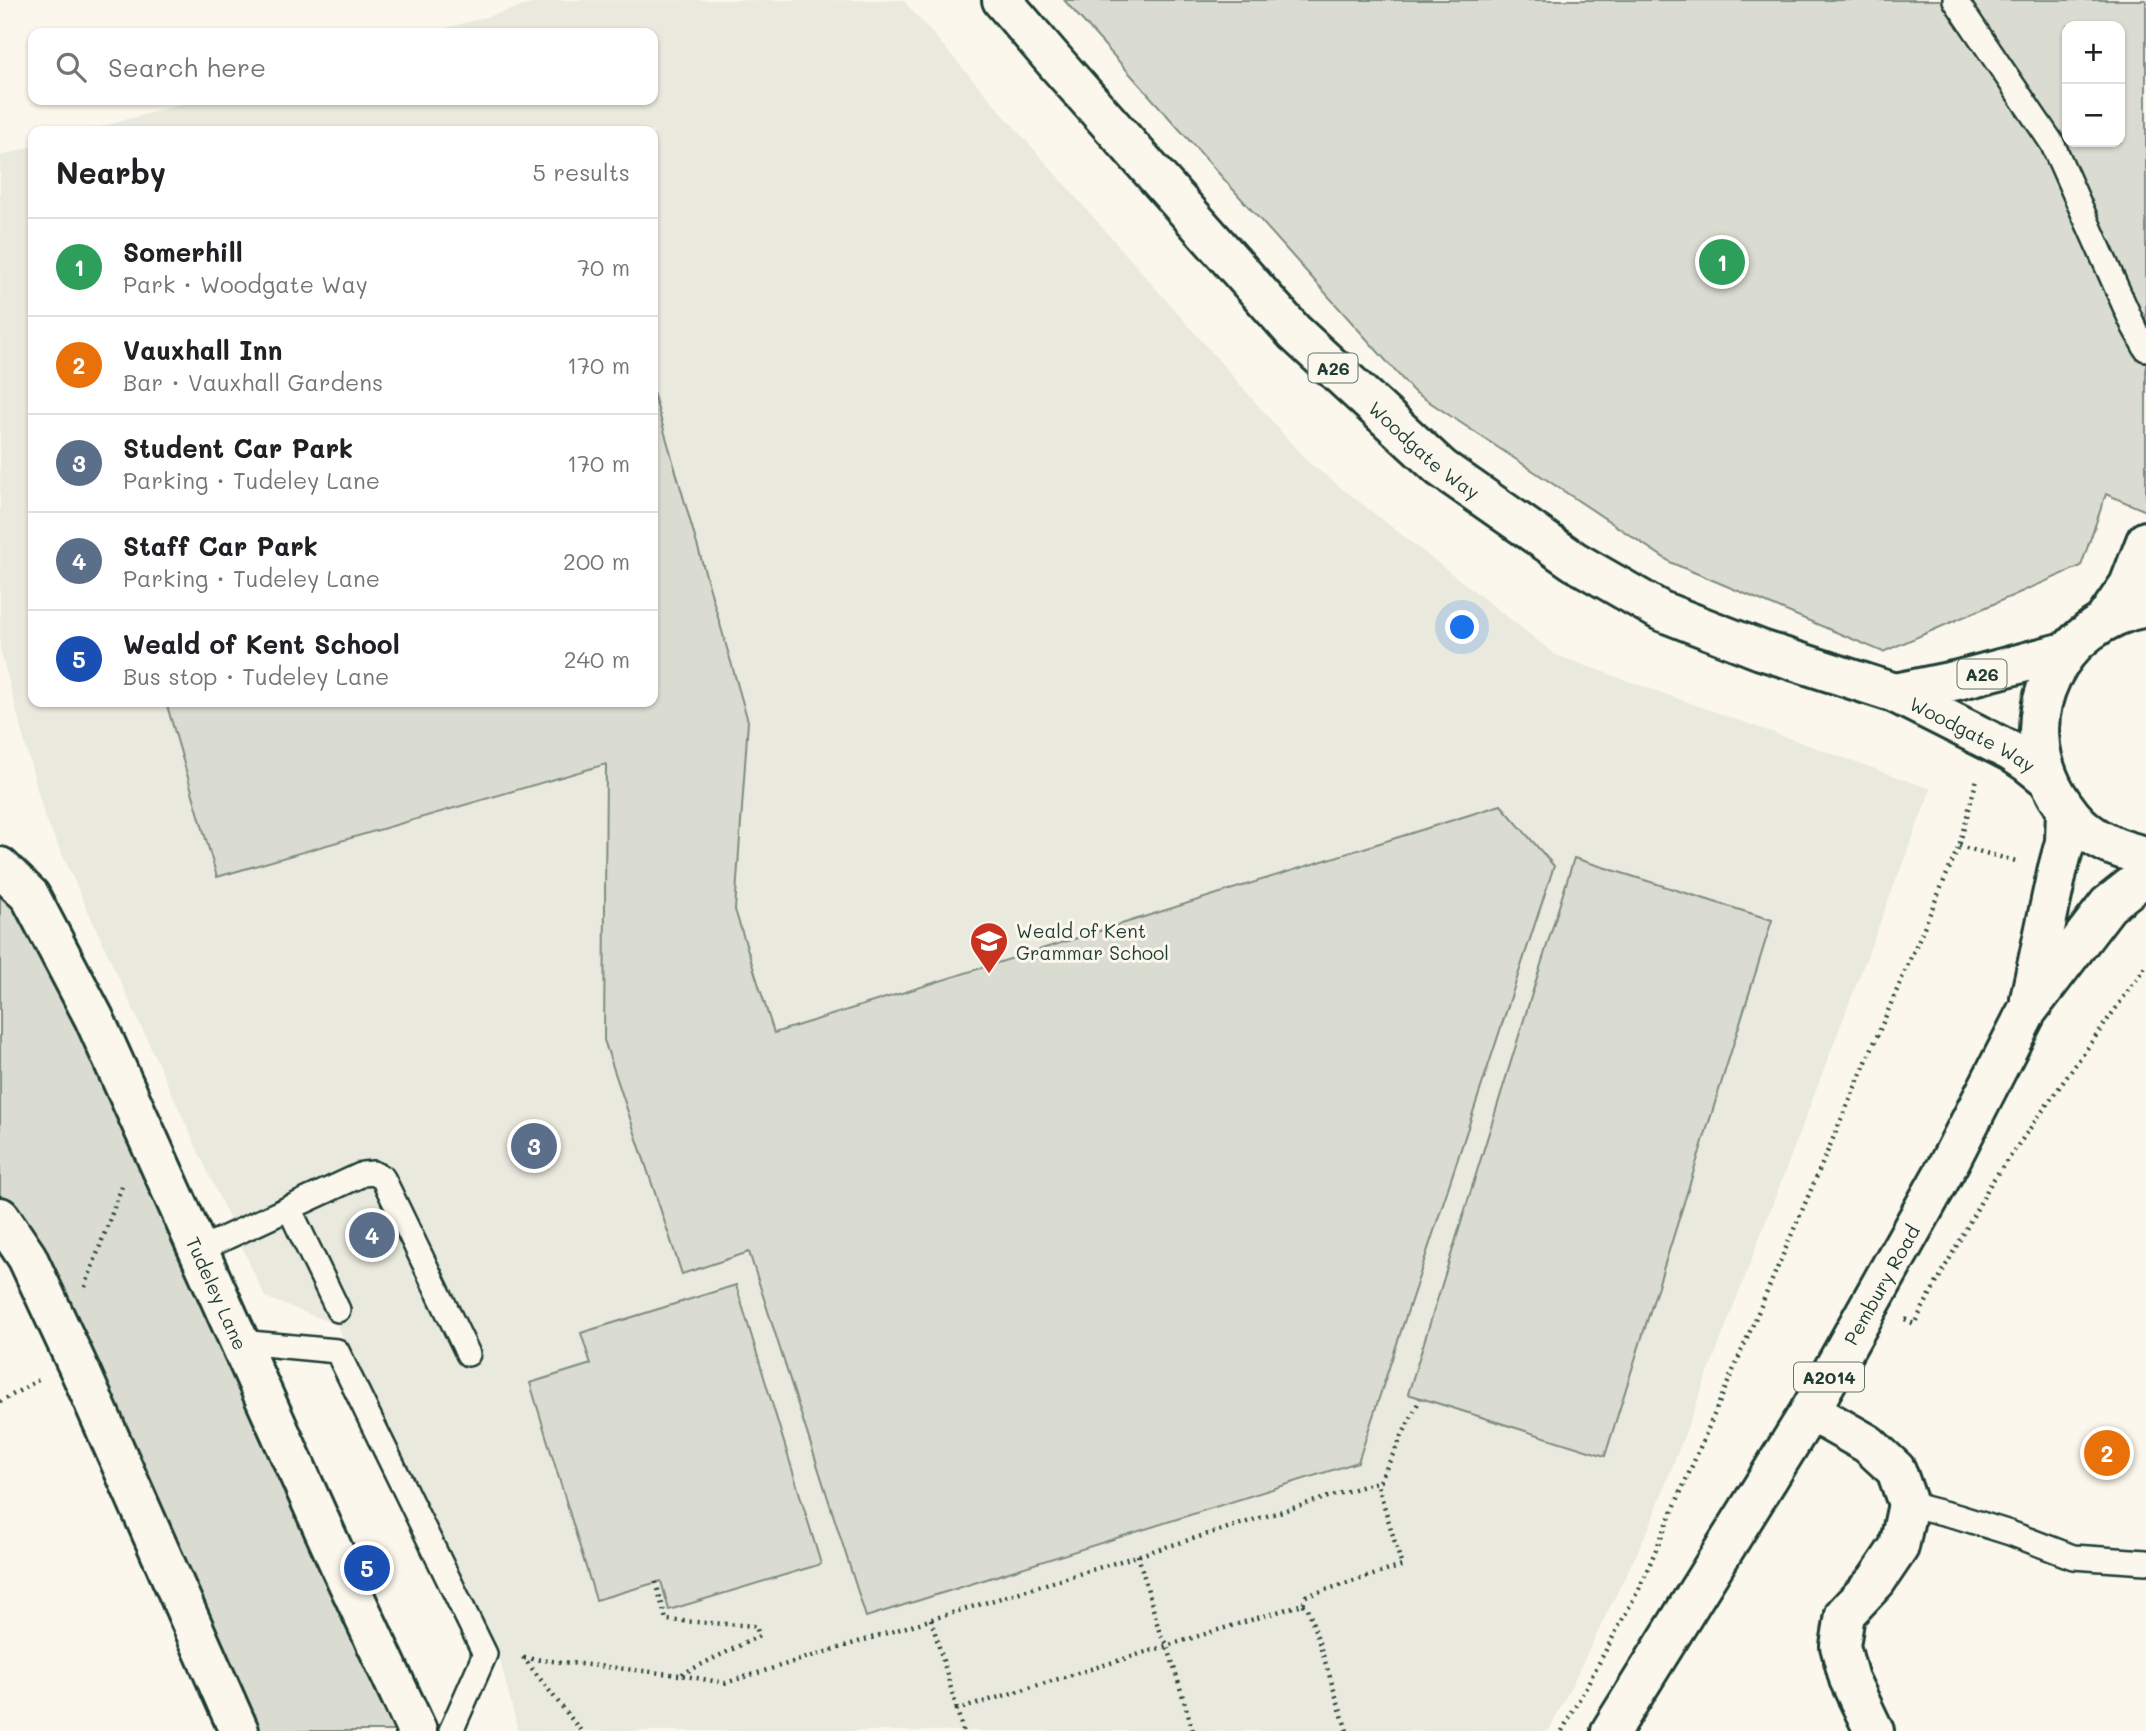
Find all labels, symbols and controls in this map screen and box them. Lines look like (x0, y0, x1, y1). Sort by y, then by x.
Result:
map controls (2062, 21, 2125, 147)
button: + (2062, 21, 2125, 84)
search box (28, 28, 658, 105)
icon: search (52, 48, 90, 86)
text: Search here (108, 50, 266, 84)
button: − (2062, 84, 2125, 147)
text: Nearby (56, 152, 166, 192)
text: 5 results (533, 157, 630, 187)
text: Somerhill (123, 235, 243, 269)
pin: 1 (1699, 236, 1745, 288)
text: 1 (74, 252, 84, 282)
text: 70 m (577, 252, 630, 282)
text: Park · Woodgate Way (123, 269, 368, 299)
text: Vauxhall Inn (123, 333, 282, 367)
text: 2 (73, 350, 85, 380)
text: 170 m (567, 350, 630, 380)
road number: A26 (1308, 354, 1358, 382)
text: Bar · Vauxhall Gardens (123, 367, 383, 397)
street label: Woodgate Way (1364, 395, 1485, 504)
text: Student Car Park (123, 431, 353, 465)
text: 3 (72, 448, 86, 478)
text: 170 m (567, 448, 630, 478)
text: Parking · Tudeley Lane (123, 465, 380, 495)
text: Staff Car Park (123, 529, 318, 563)
text: 4 (72, 546, 86, 576)
text: 200 m (563, 546, 630, 576)
text: Parking · Tudeley Lane (123, 563, 380, 593)
your location (1445, 610, 1479, 644)
text: Weald of Kent School (123, 627, 400, 661)
text: 5 (72, 644, 86, 674)
text: 240 m (564, 644, 630, 674)
road number: A26 (1958, 660, 2007, 688)
text: Bus stop · Tudeley Lane (123, 661, 389, 691)
street label: Woodgate Way (1906, 690, 2041, 777)
place label: Weald of Kent Grammar School (1016, 918, 1169, 965)
school or university icon: Weald of Kent Grammar School (968, 920, 1010, 975)
pin: 3 (511, 1120, 557, 1172)
pin: 4 (349, 1209, 395, 1261)
street label: Pembury Road (1837, 1220, 1925, 1349)
street label: Tudeley Lane (181, 1232, 254, 1354)
road number: A2014 (1794, 1362, 1864, 1392)
pin: 2 (2084, 1427, 2130, 1479)
pin: 5 (344, 1542, 390, 1594)

